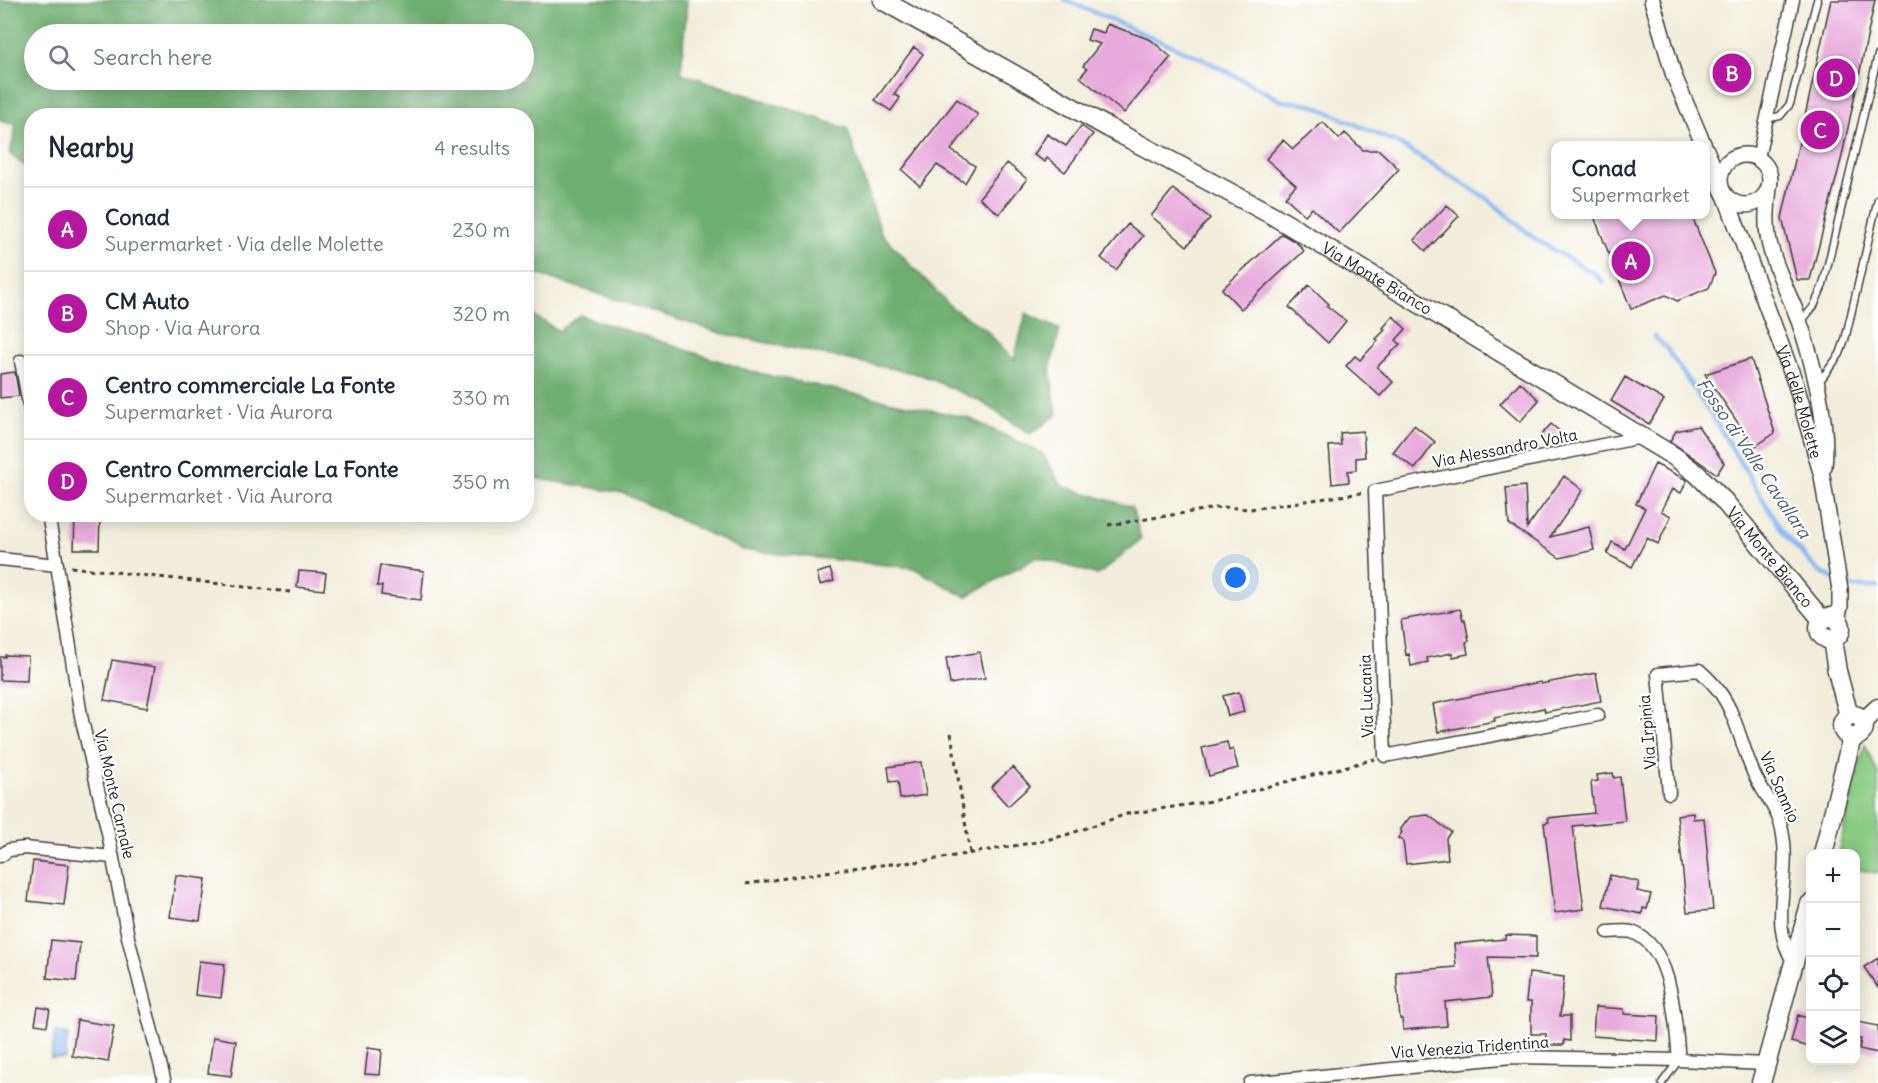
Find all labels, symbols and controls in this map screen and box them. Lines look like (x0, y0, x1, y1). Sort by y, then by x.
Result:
search box (24, 24, 534, 90)
icon: search (45, 41, 78, 74)
text: Search here (93, 43, 212, 71)
pin: B (1712, 50, 1752, 96)
pin: D (1816, 56, 1856, 100)
pin: C (1800, 108, 1840, 152)
text: Nearby (48, 131, 134, 164)
text: 4 results (434, 135, 510, 160)
popup (1551, 141, 1710, 219)
text: Conad (1572, 154, 1636, 182)
text: Supermarket (1572, 182, 1689, 207)
text: Conad (105, 203, 170, 231)
text: A (61, 217, 74, 242)
text: 230 m (452, 217, 510, 242)
text: Supermarket · Via delle Molette (105, 231, 383, 256)
street label: Via Monte Bianco (1319, 237, 1436, 319)
pin: A (1612, 238, 1650, 284)
text: CM Auto (105, 287, 189, 315)
text: B (61, 301, 74, 326)
text: 320 m (452, 301, 510, 326)
text: Shop · Via Aurora (105, 315, 261, 340)
street label: Via delle Molette (1772, 343, 1826, 461)
text: Centro commerciale La Fonte (105, 371, 395, 399)
water label: Fosso di Valle Cavallara (1692, 373, 1817, 544)
text: C (61, 385, 74, 410)
text: 330 m (452, 385, 510, 410)
text: Supermarket · Via Aurora (105, 399, 333, 424)
street label: Via Alessandro Volta (1431, 424, 1579, 472)
text: Centro Commerciale La Fonte (105, 455, 399, 483)
text: D (60, 469, 75, 494)
text: 350 m (452, 469, 510, 494)
text: Supermarket · Via Aurora (105, 483, 333, 508)
street label: Via Monte Bianco (1723, 503, 1817, 612)
your location (1221, 563, 1250, 592)
street label: Via Lucania (1355, 654, 1377, 738)
street label: Via Irpinia (1634, 694, 1660, 770)
street label: Via Monte Carnale (90, 728, 140, 860)
street label: Via Sannio (1755, 748, 1805, 826)
map controls (1806, 849, 1860, 1065)
button: + (1806, 849, 1860, 903)
button: − (1806, 903, 1860, 957)
button: locate (1806, 957, 1860, 1011)
button: layers (1806, 1011, 1860, 1065)
street label: Via Venezia Tridentina (1390, 1031, 1550, 1063)

